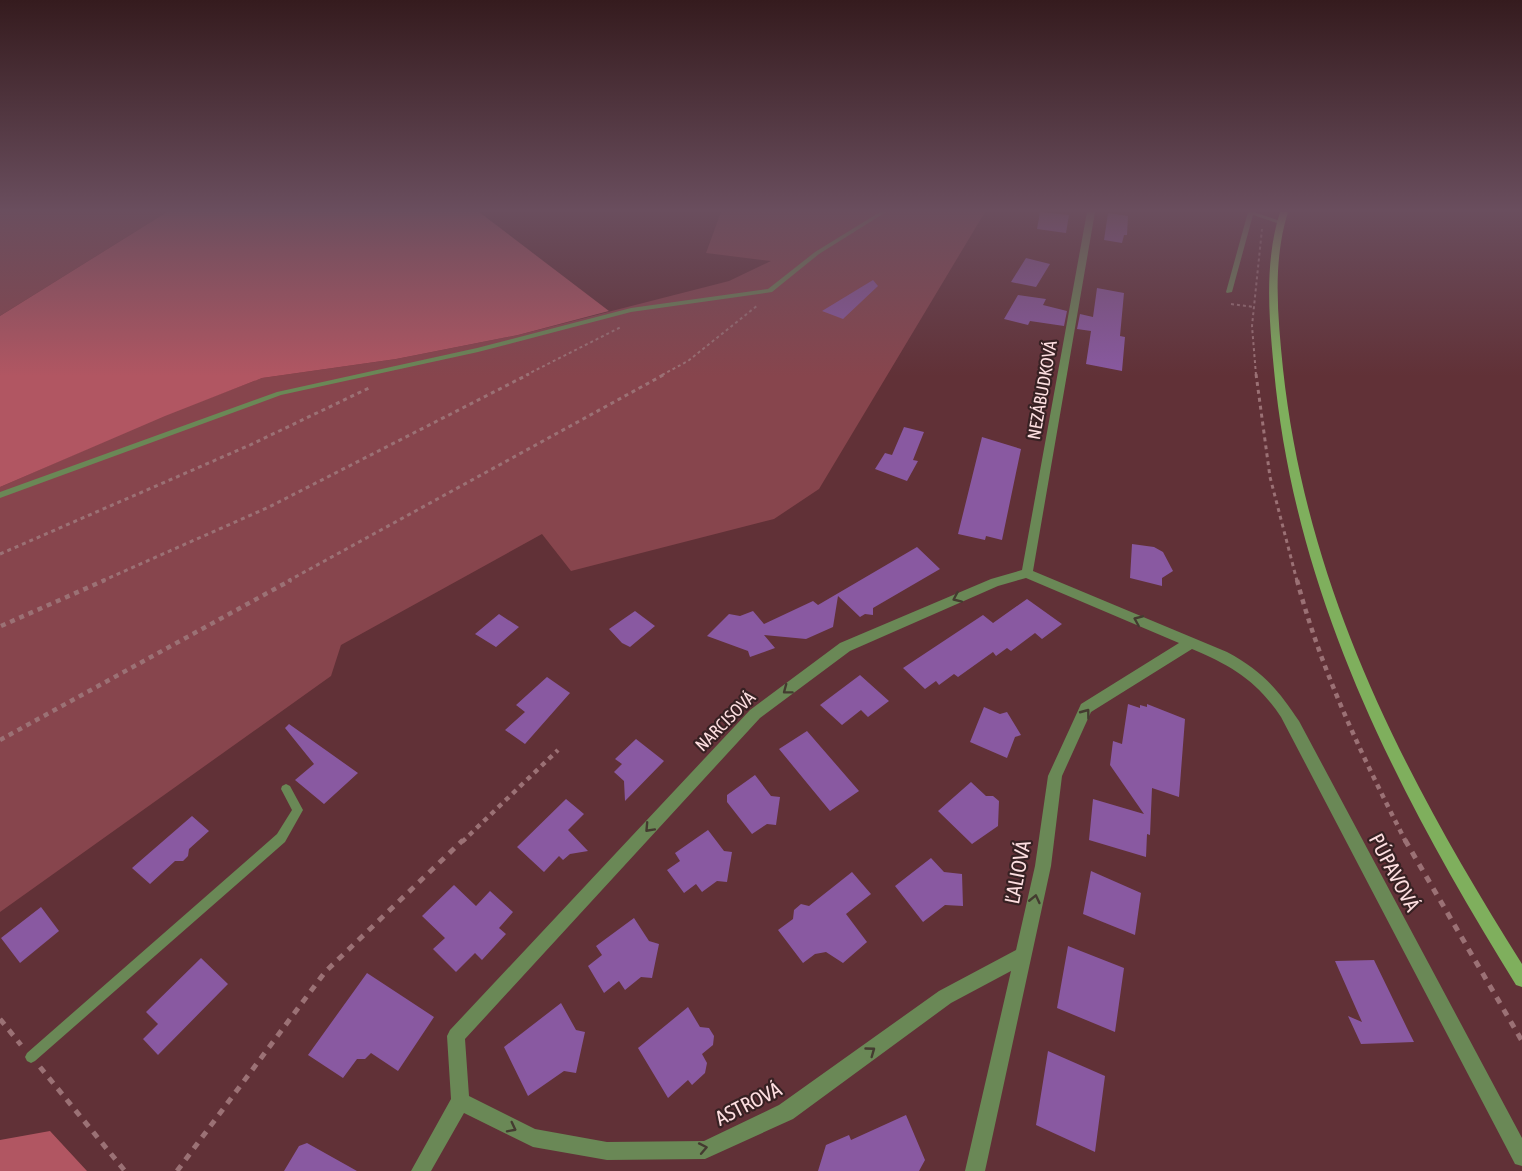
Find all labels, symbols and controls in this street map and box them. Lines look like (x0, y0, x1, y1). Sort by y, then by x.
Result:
street label: NEZÁBUDKOVÁ (1023, 339, 1061, 441)
one-way arrow (953, 591, 964, 603)
one-way arrow (1134, 615, 1145, 627)
one-way arrow (782, 683, 793, 694)
street label: NARCISOVÁ (691, 687, 759, 755)
one-way arrow (1078, 709, 1089, 720)
one-way arrow (645, 821, 656, 832)
street label: PÚPAVOVÁ (1365, 829, 1426, 915)
street label: ĽALIOVÁ (999, 838, 1035, 906)
one-way arrow (1028, 894, 1041, 904)
one-way arrow (864, 1047, 875, 1058)
street label: ASTROVÁ (711, 1076, 786, 1130)
one-way arrow (506, 1120, 517, 1132)
one-way arrow (698, 1142, 708, 1155)

